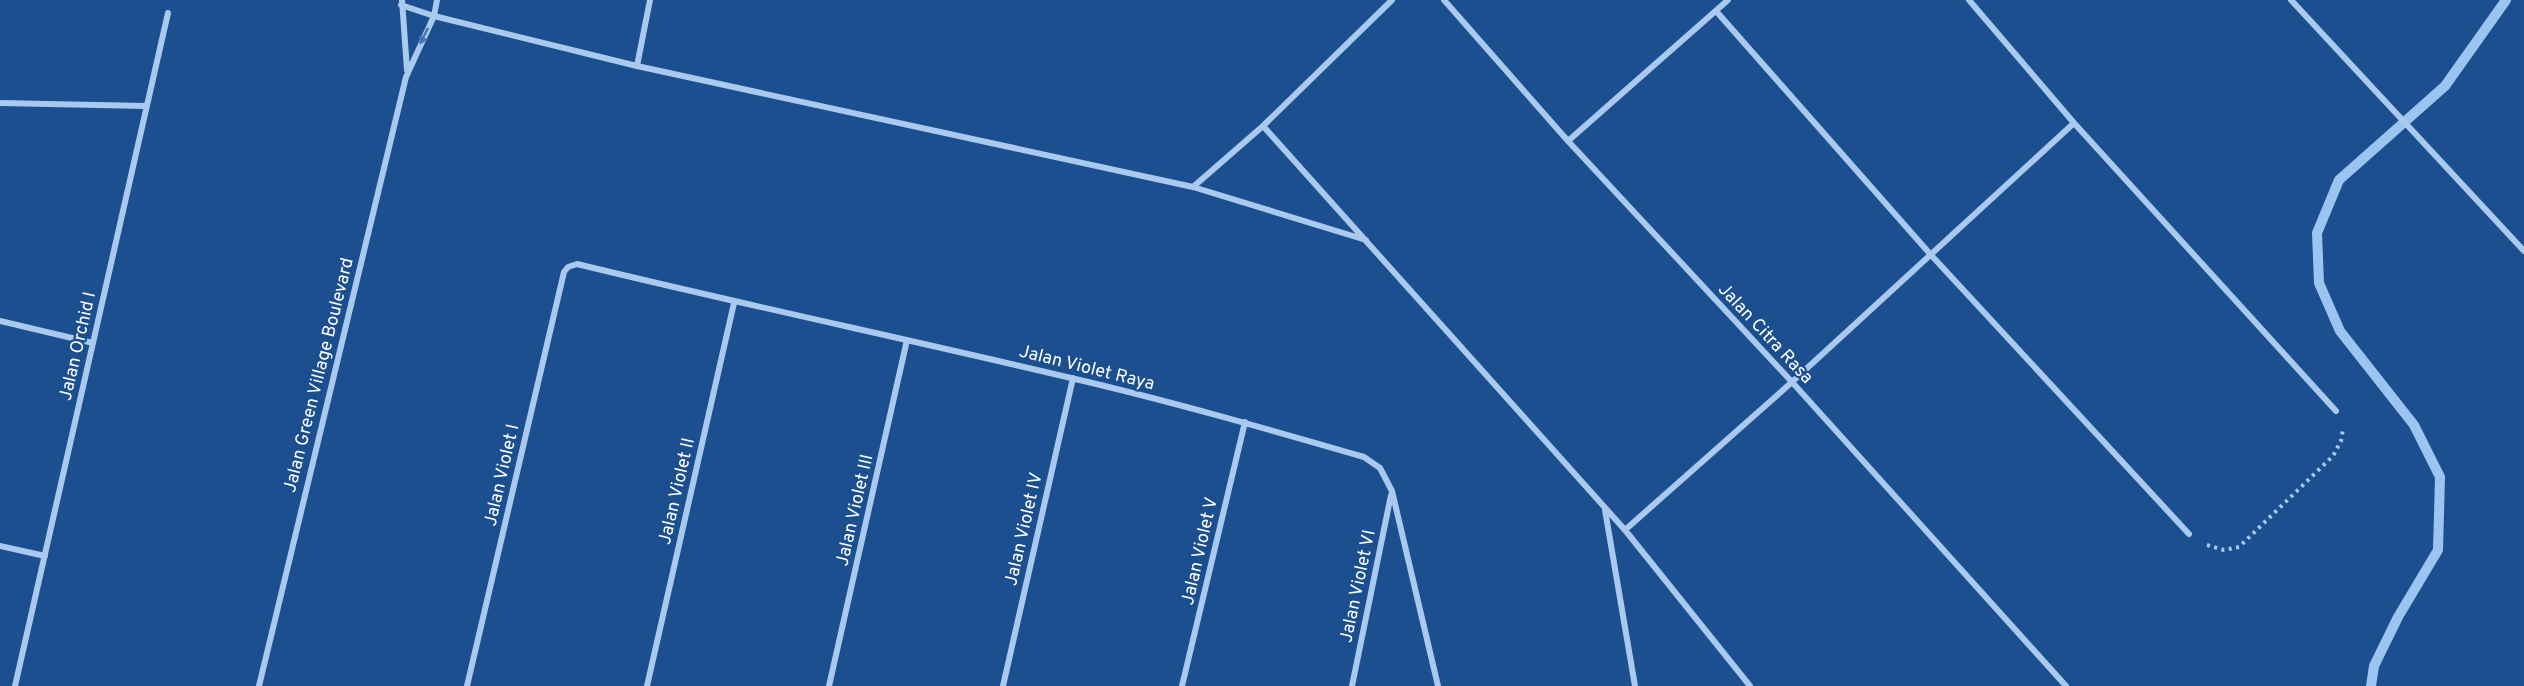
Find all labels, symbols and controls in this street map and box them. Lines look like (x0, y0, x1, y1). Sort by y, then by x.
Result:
one-way arrow (419, 28, 429, 45)
street label: Jalan Green Village Boulevard (279, 255, 360, 495)
street label: Jalan Citra Rasa (1712, 279, 1818, 389)
street label: Jalan Orchid I (55, 290, 102, 403)
street label: Jalan Violet Raya (1017, 341, 1157, 396)
street label: Jalan Violet I (480, 422, 525, 529)
street label: Jalan Violet II (654, 436, 701, 547)
street label: Jalan Violet III (831, 452, 880, 569)
street label: Jalan Violet IV (1000, 470, 1049, 588)
street label: Jalan Violet V (1177, 495, 1224, 608)
street label: Jalan Violet VI (1335, 528, 1382, 645)

